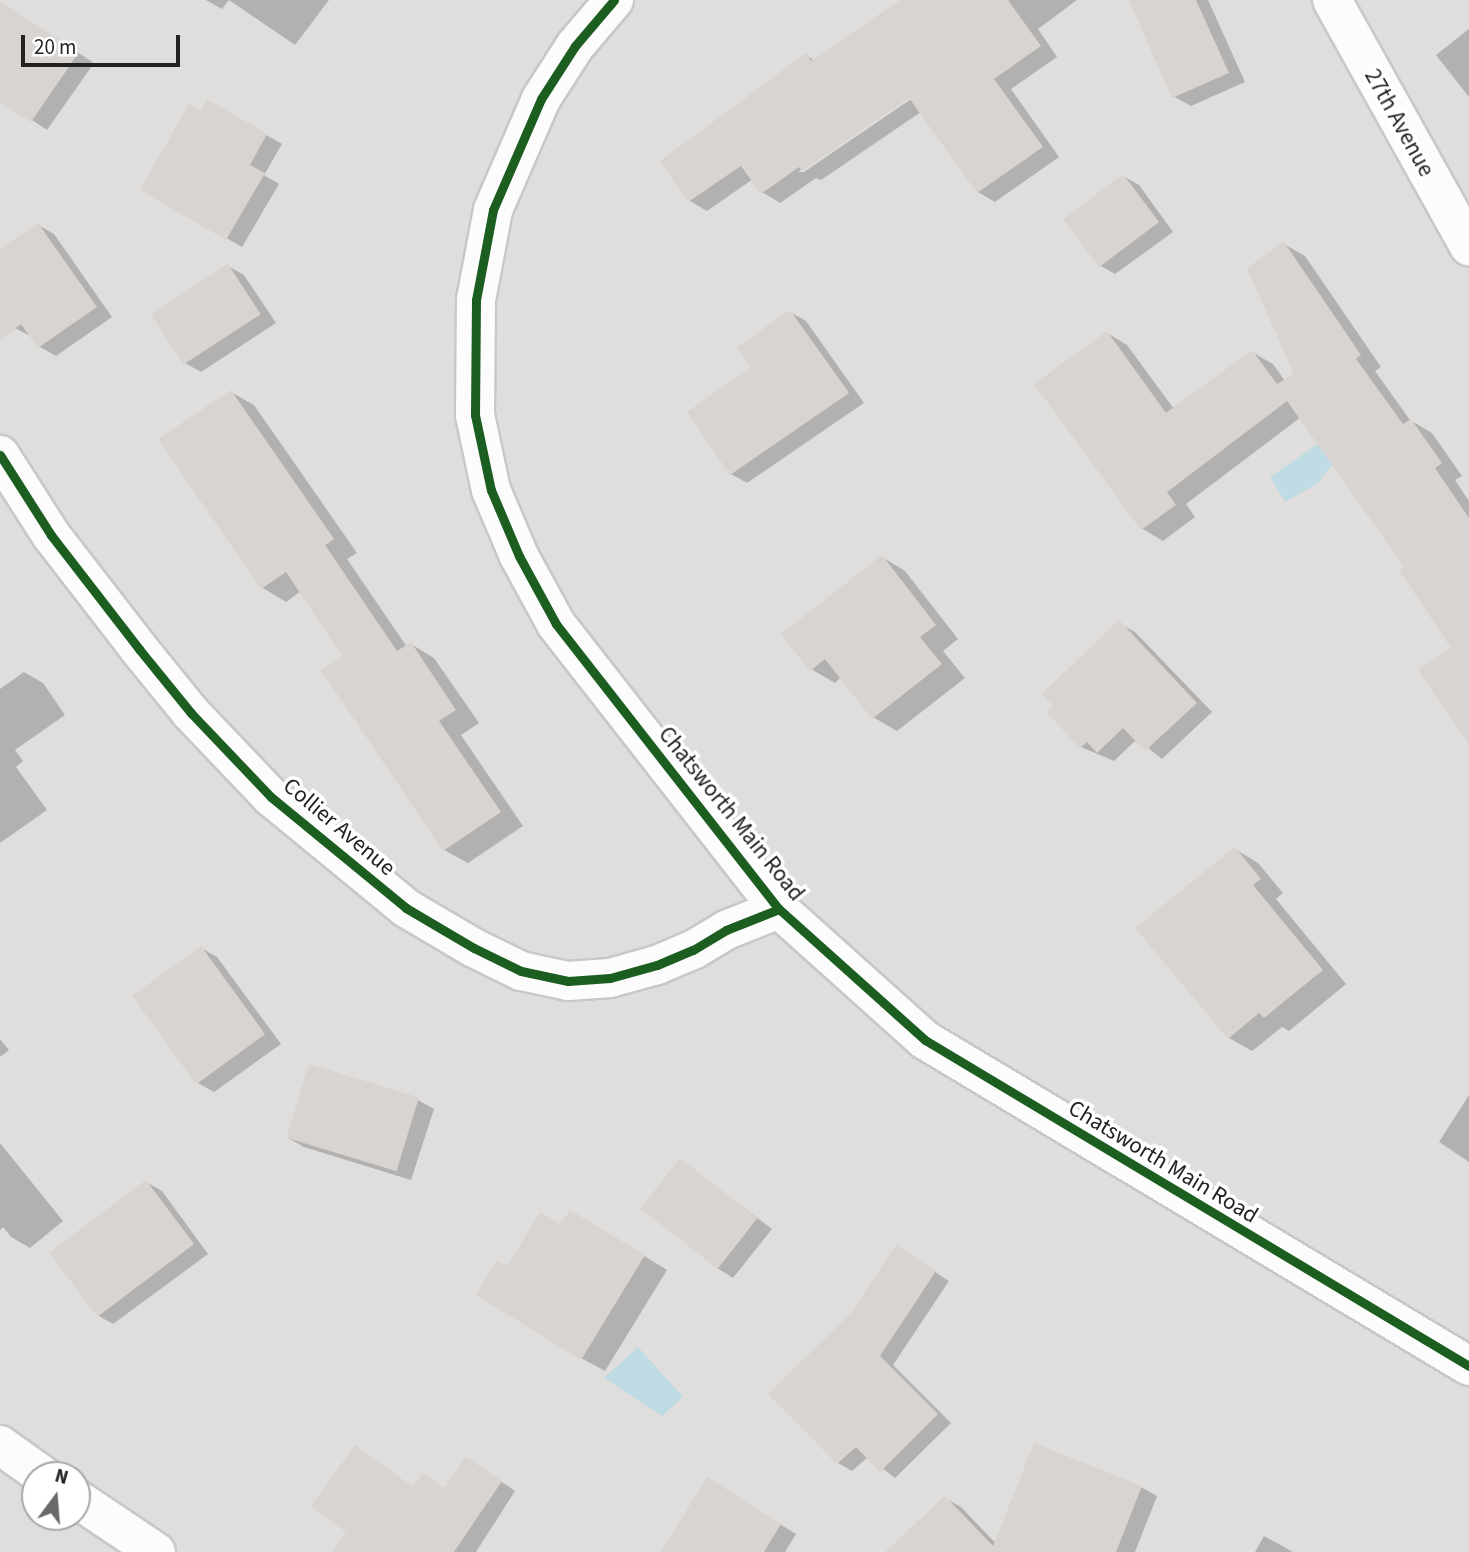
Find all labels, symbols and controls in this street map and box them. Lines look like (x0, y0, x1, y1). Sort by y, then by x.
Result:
scale bar (24, 21, 184, 65)
text: 20 m (34, 32, 76, 62)
street label: 27th Avenue (1358, 64, 1440, 182)
street label: Chatsworth Main Road (652, 721, 810, 907)
street label: Collier Avenue (277, 772, 401, 882)
street label: Chatsworth Main Road (1063, 1094, 1263, 1230)
north arrow (21, 1461, 91, 1531)
text: N (52, 1463, 71, 1492)

